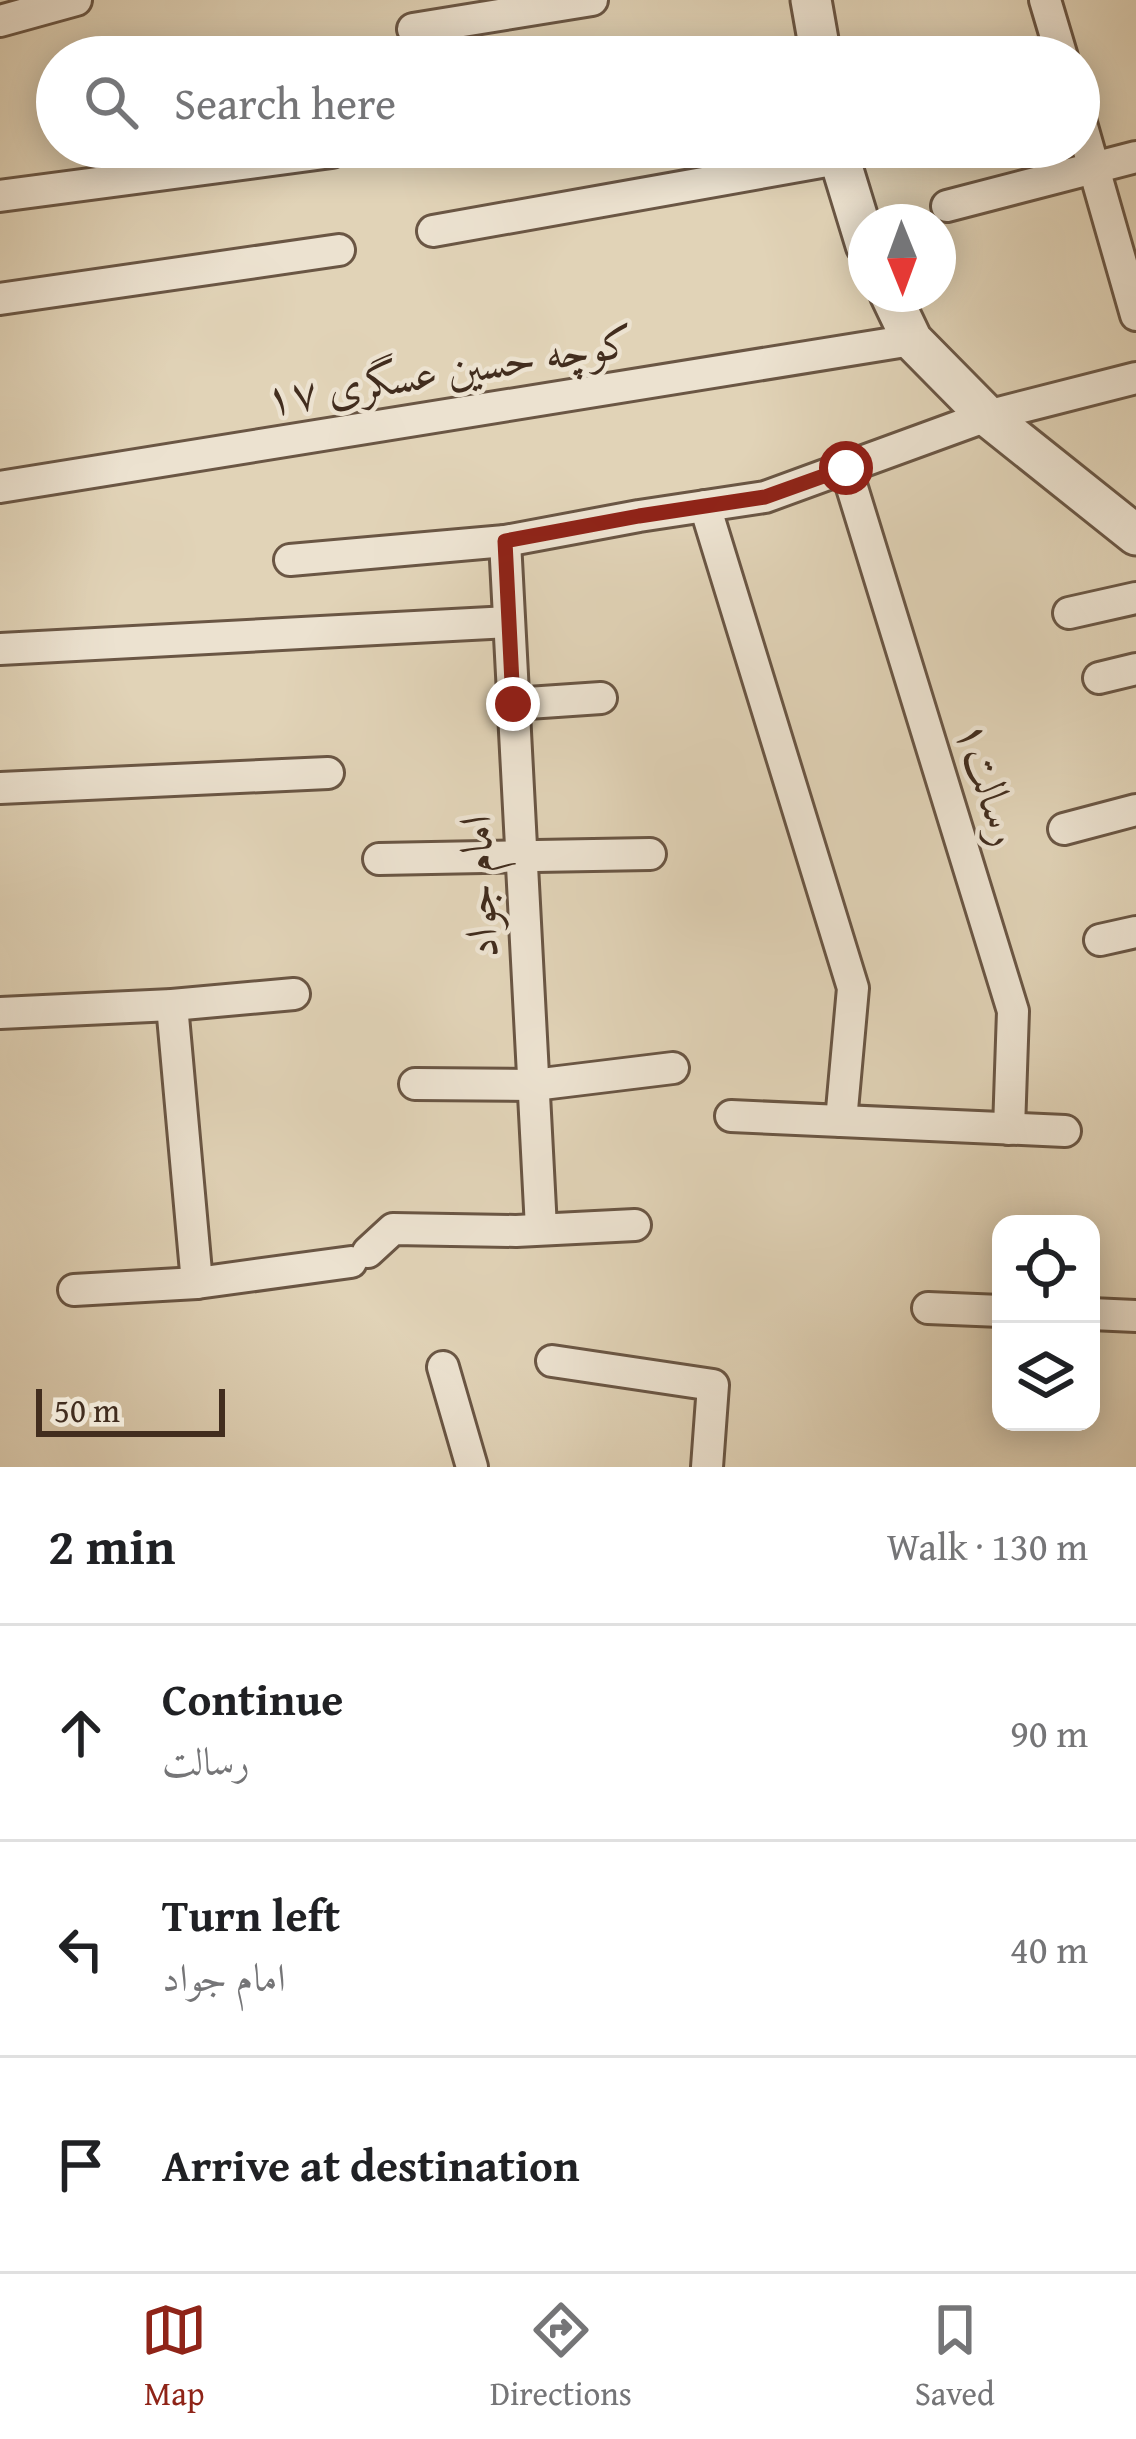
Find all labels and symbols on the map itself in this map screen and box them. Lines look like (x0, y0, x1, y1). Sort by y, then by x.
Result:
north arrow (848, 204, 956, 312)
street label: کوچه حسین عسگری ۱۷ (260, 307, 638, 430)
route start (819, 441, 873, 495)
route end (486, 677, 540, 731)
street label: رسالت۱ (941, 712, 1040, 853)
street label: امام جواد (441, 814, 522, 960)
scale bar (36, 1383, 225, 1436)

